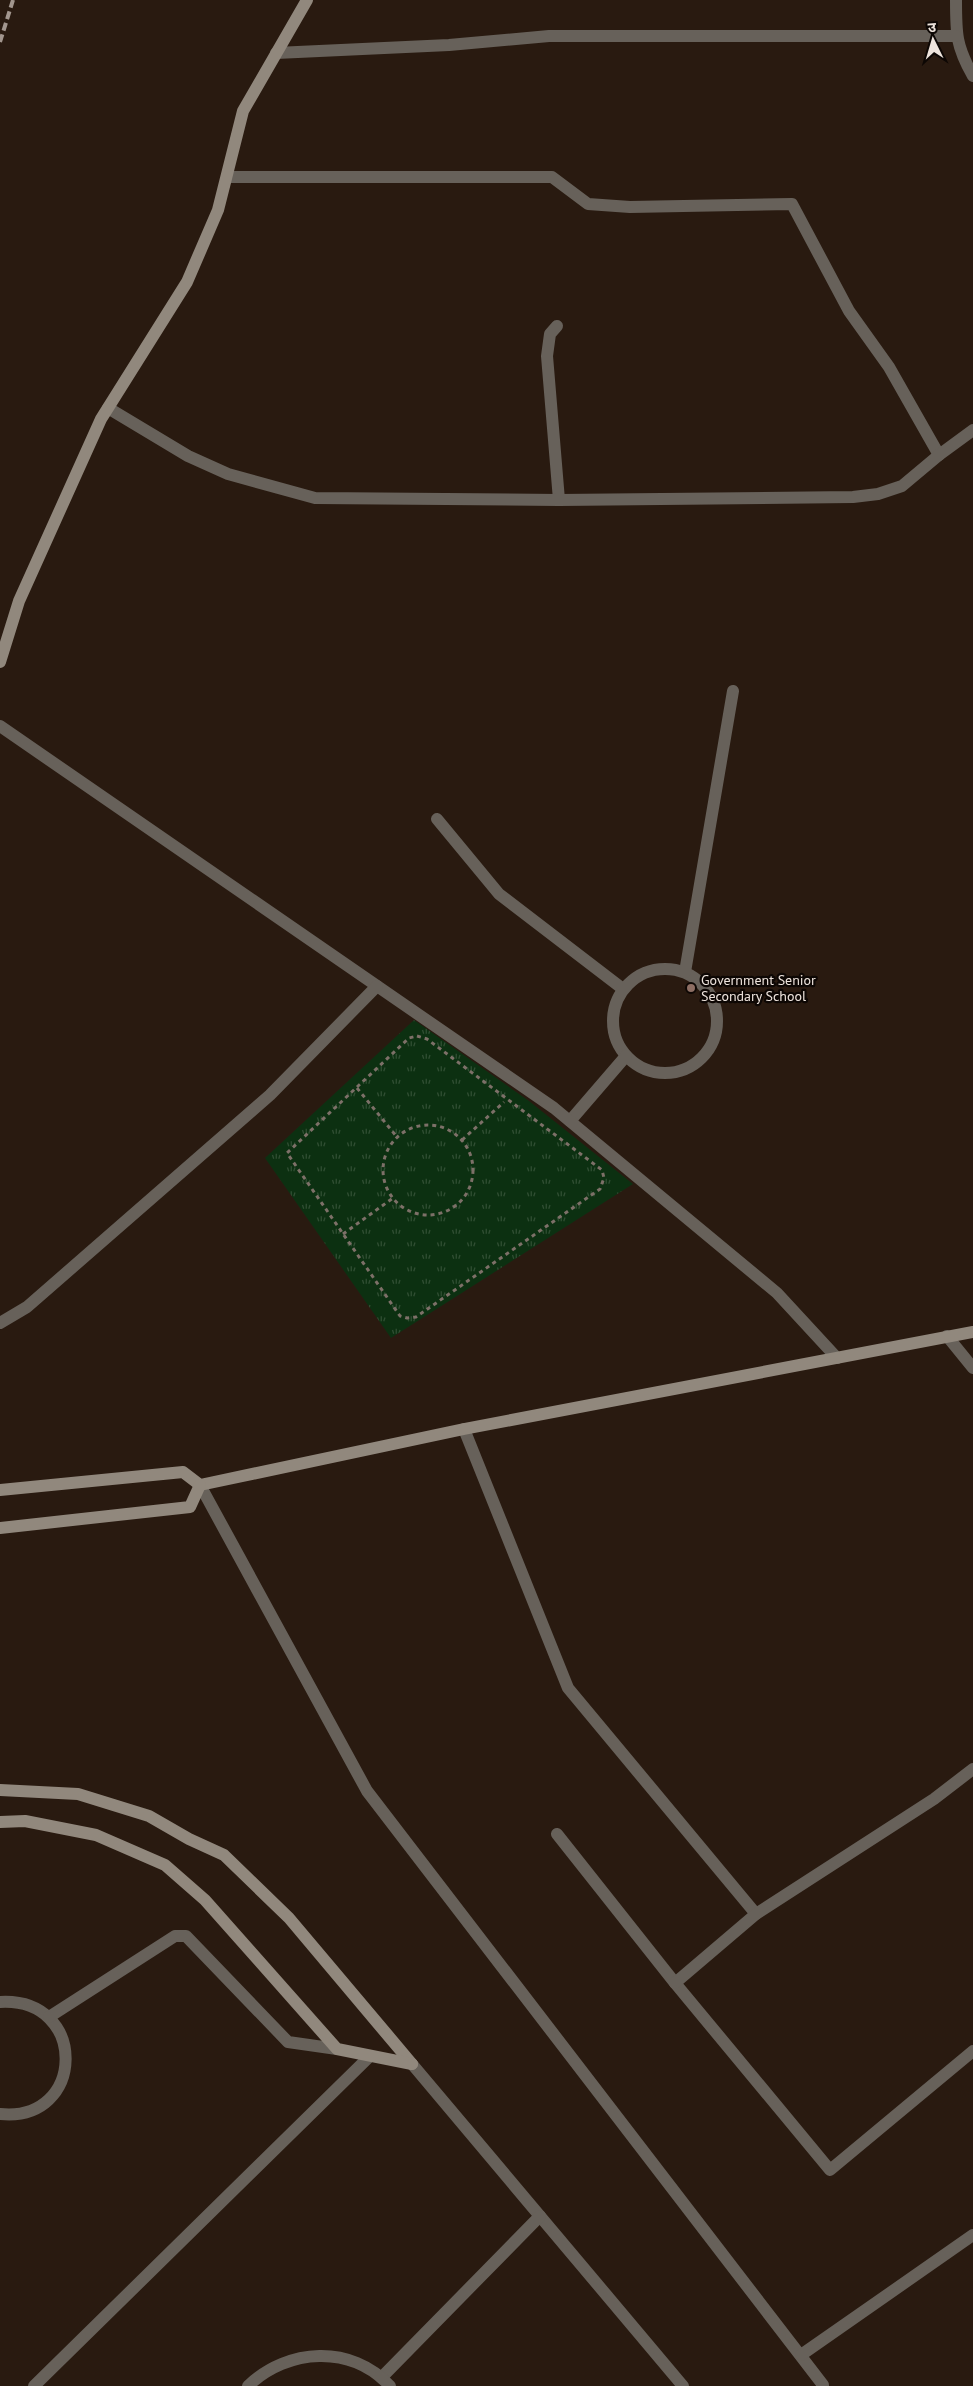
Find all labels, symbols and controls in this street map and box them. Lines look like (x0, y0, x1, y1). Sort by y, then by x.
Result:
north arrow (908, 15, 958, 65)
text: उ (927, 18, 938, 36)
place label: Government Senior Secondary School (701, 971, 816, 1005)
marker: Government Senior Secondary School (685, 982, 697, 994)

